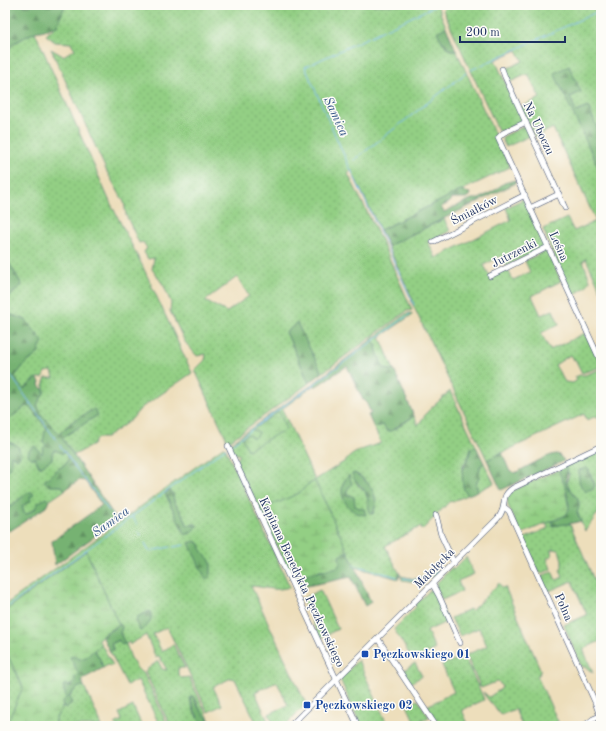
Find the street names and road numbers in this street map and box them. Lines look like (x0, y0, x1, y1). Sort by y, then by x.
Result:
street label: Na Uboczu (521, 100, 556, 157)
street label: Śmiałków (447, 190, 500, 228)
street label: Leśna (546, 230, 570, 263)
street label: Jutrzenki (490, 237, 539, 270)
street label: Kapitana Benedykta Pęczkowskiego (256, 496, 346, 669)
street label: Małołęcka (412, 546, 457, 591)
street label: Polna (552, 592, 575, 623)

